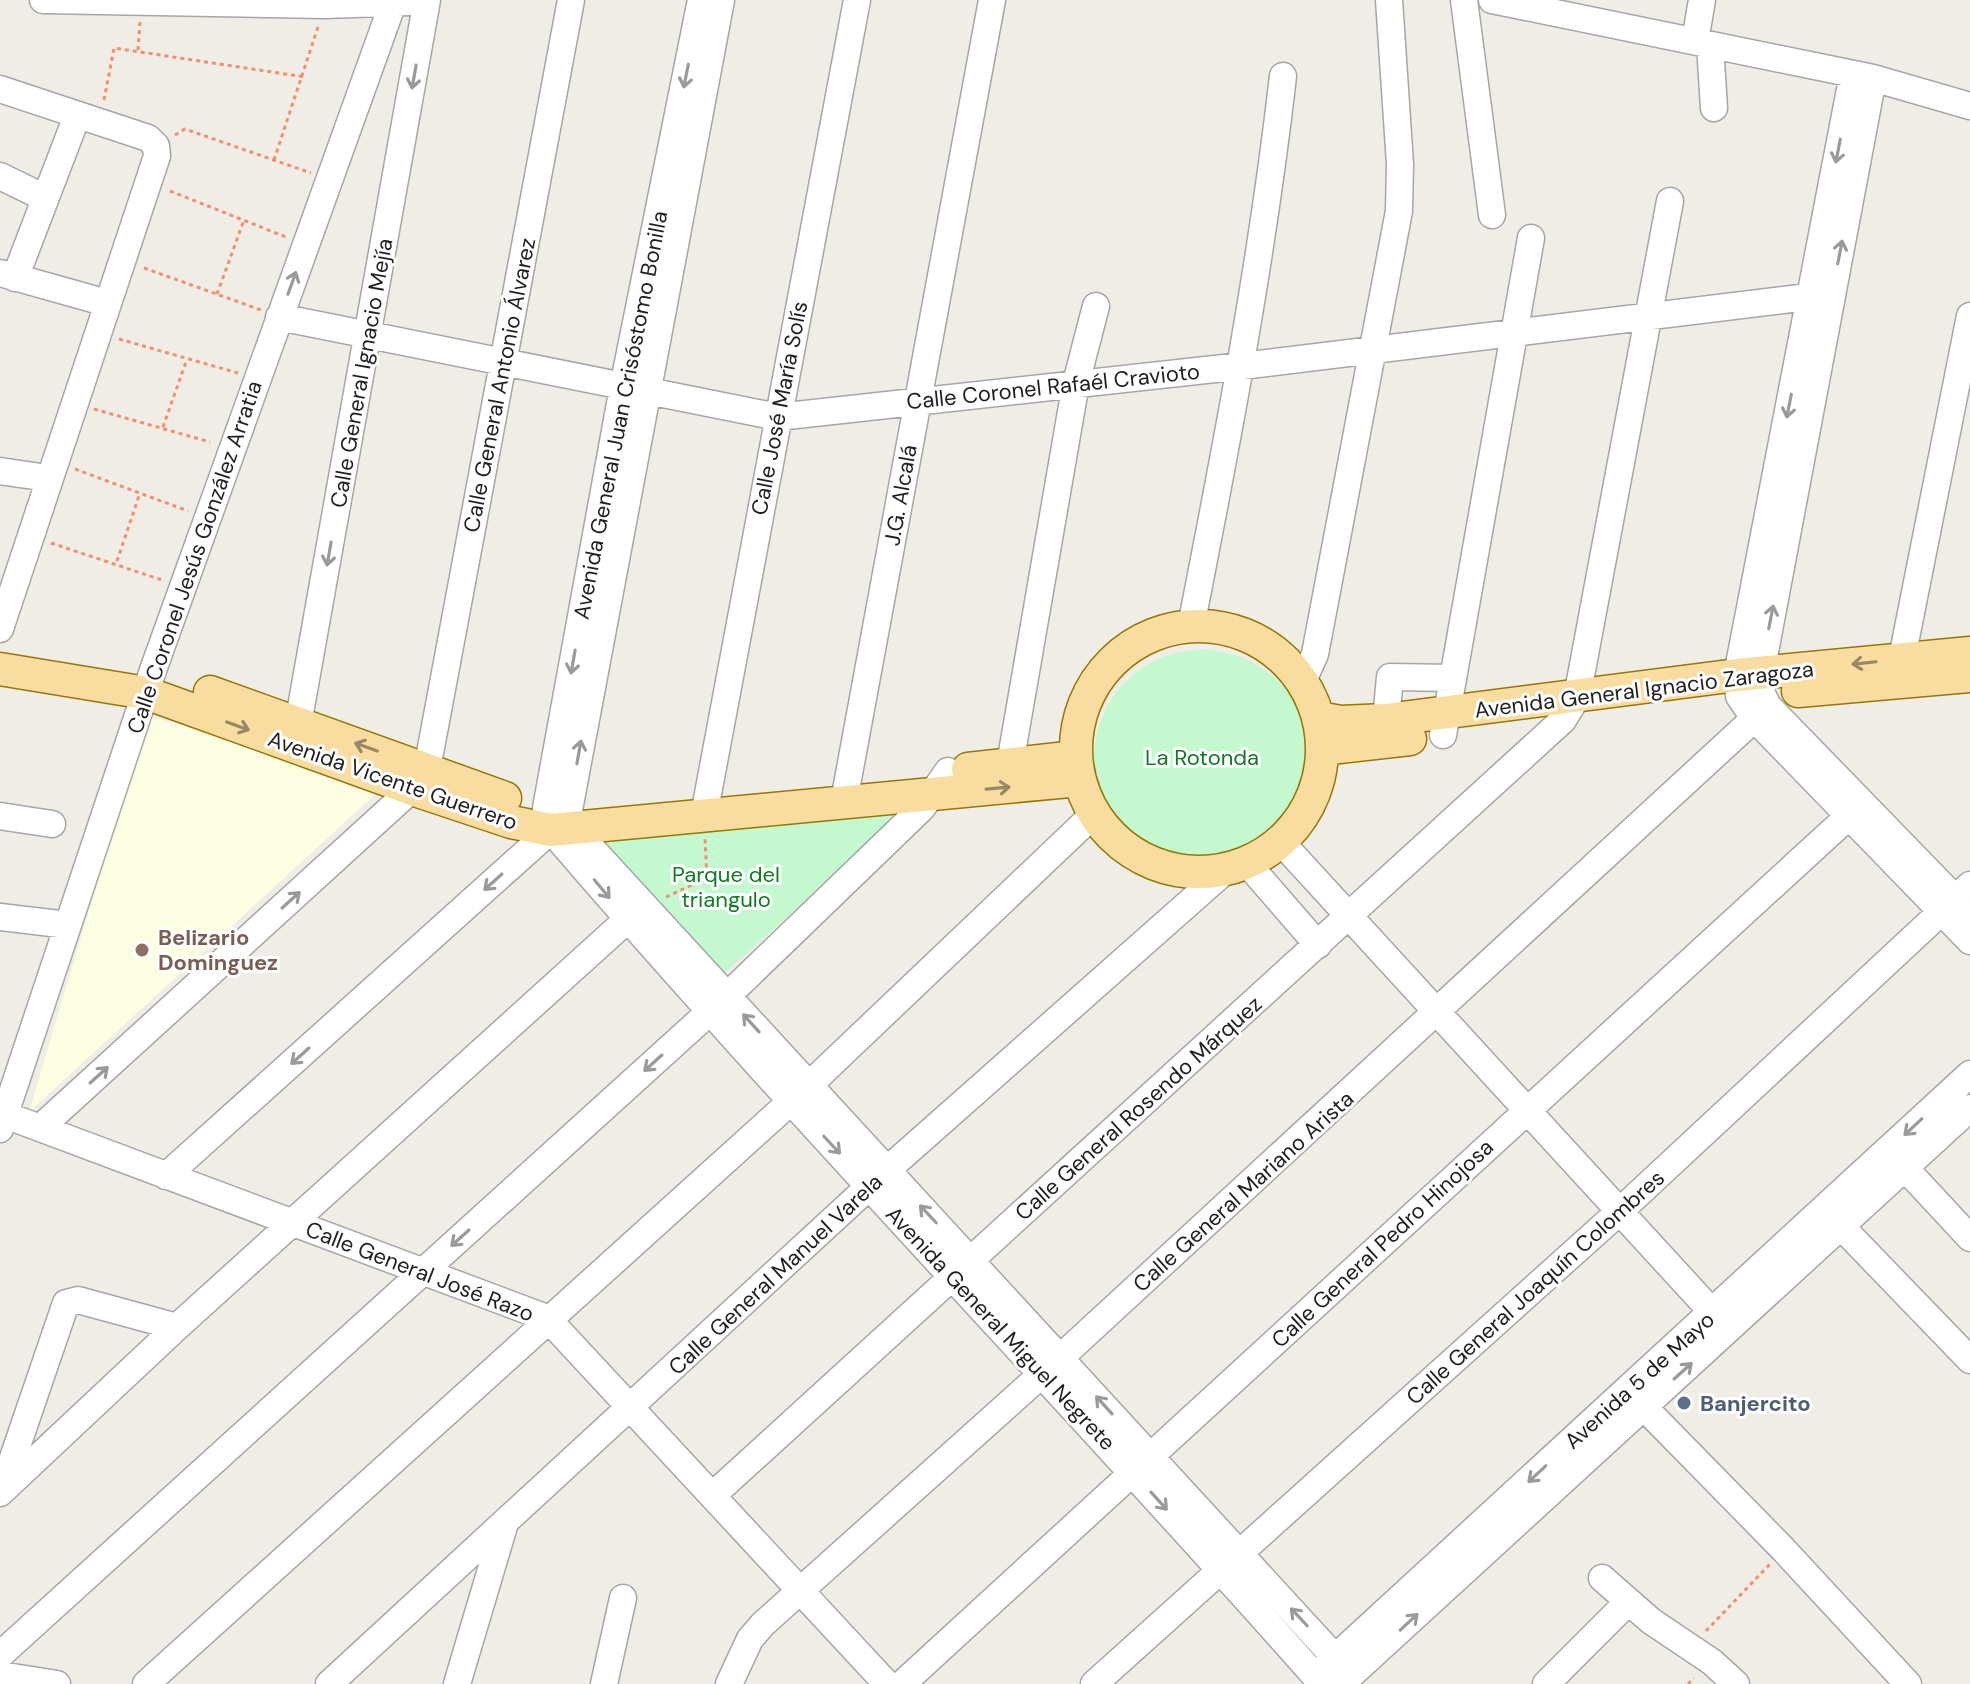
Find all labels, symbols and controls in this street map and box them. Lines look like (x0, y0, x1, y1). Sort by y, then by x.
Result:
one-way arrow (677, 63, 692, 89)
one-way arrow (405, 64, 420, 89)
one-way arrow (1830, 138, 1845, 163)
street label: Avenida General Juan Crisóstomo Bonilla (567, 208, 674, 622)
street label: Calle General Antonio Álvarez (457, 235, 542, 535)
street label: Calle General Ignacio Mejía (324, 236, 399, 510)
one-way arrow (1833, 240, 1848, 265)
one-way arrow (285, 270, 300, 295)
street label: Calle José María Solís (745, 299, 814, 518)
street label: Calle Coronel Rafaél Cravioto (905, 357, 1201, 416)
street label: Calle Coronel Jesús González Arratia (120, 377, 269, 738)
one-way arrow (1781, 393, 1796, 418)
street label: J.G. Alcalá (877, 442, 924, 548)
one-way arrow (321, 540, 336, 566)
one-way arrow (1765, 605, 1780, 631)
one-way arrow (564, 648, 579, 674)
street label: Avenida General Ignacio Zaragoza (1473, 654, 1815, 725)
one-way arrow (1852, 655, 1878, 670)
one-way arrow (226, 720, 250, 734)
street label: Avenida Vicente Guerrero (264, 724, 521, 837)
one-way arrow (354, 739, 379, 754)
one-way arrow (573, 740, 588, 765)
park label: La Rotonda (1145, 743, 1259, 772)
one-way arrow (984, 780, 1011, 795)
park label: Parque del triangulo (672, 860, 780, 914)
one-way arrow (484, 872, 504, 890)
one-way arrow (593, 878, 611, 899)
one-way arrow (280, 891, 300, 909)
place label: Belizario Dominguez (158, 923, 278, 977)
marker: Belizario Dominguez (133, 941, 151, 959)
street label: Calle General Rosendo Márquez (1009, 990, 1268, 1227)
one-way arrow (742, 1014, 760, 1034)
one-way arrow (290, 1046, 310, 1064)
one-way arrow (643, 1054, 663, 1072)
one-way arrow (88, 1066, 108, 1084)
street label: Calle General Mariano Arista (1127, 1084, 1360, 1298)
one-way arrow (1903, 1117, 1923, 1135)
street label: Calle General Pedro Hinojosa (1265, 1133, 1500, 1354)
one-way arrow (823, 1134, 841, 1154)
street label: Calle General Joaquín Colombres (1400, 1163, 1671, 1411)
street label: Calle General Manuel Varela (662, 1167, 889, 1381)
street label: Avenida General Miguel Negrete (879, 1200, 1122, 1457)
one-way arrow (918, 1204, 937, 1224)
street label: Calle General José Razo (301, 1215, 538, 1328)
one-way arrow (451, 1229, 471, 1247)
street label: Avenida 5 de Mayo (1558, 1305, 1721, 1456)
one-way arrow (1673, 1362, 1693, 1380)
place label: Banjercito (1700, 1389, 1811, 1418)
marker: Banjercito (1675, 1394, 1693, 1412)
one-way arrow (1096, 1395, 1114, 1415)
one-way arrow (1527, 1465, 1547, 1483)
one-way arrow (1150, 1491, 1168, 1511)
one-way arrow (1290, 1608, 1308, 1628)
one-way arrow (1398, 1613, 1418, 1631)

